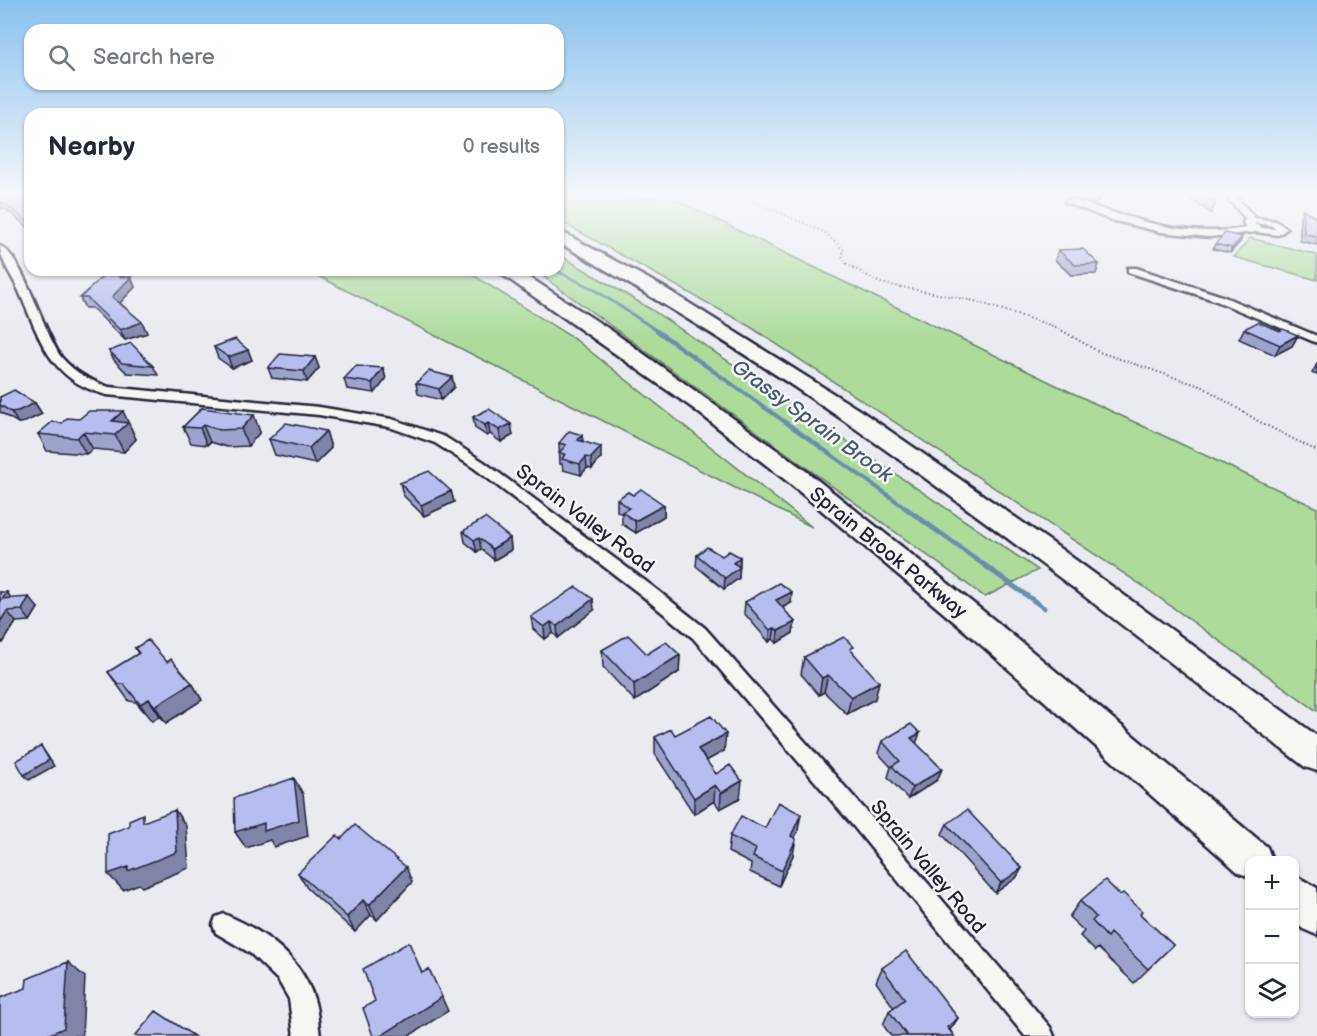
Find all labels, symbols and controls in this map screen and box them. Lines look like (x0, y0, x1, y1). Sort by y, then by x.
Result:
search box (24, 24, 564, 90)
icon: search (45, 41, 78, 74)
text: Search here (93, 44, 215, 71)
text: Nearby (48, 132, 135, 163)
text: 0 results (463, 135, 540, 159)
water label: Grassy Sprain Brook (727, 354, 898, 488)
street label: Sprain Valley Road (511, 459, 659, 579)
street label: Sprain Brook Parkway (805, 482, 971, 624)
street label: Sprain Valley Road (865, 795, 991, 939)
map controls (1245, 856, 1299, 1018)
button: + (1245, 856, 1299, 910)
button: − (1245, 910, 1299, 964)
button: layers (1245, 964, 1299, 1018)

